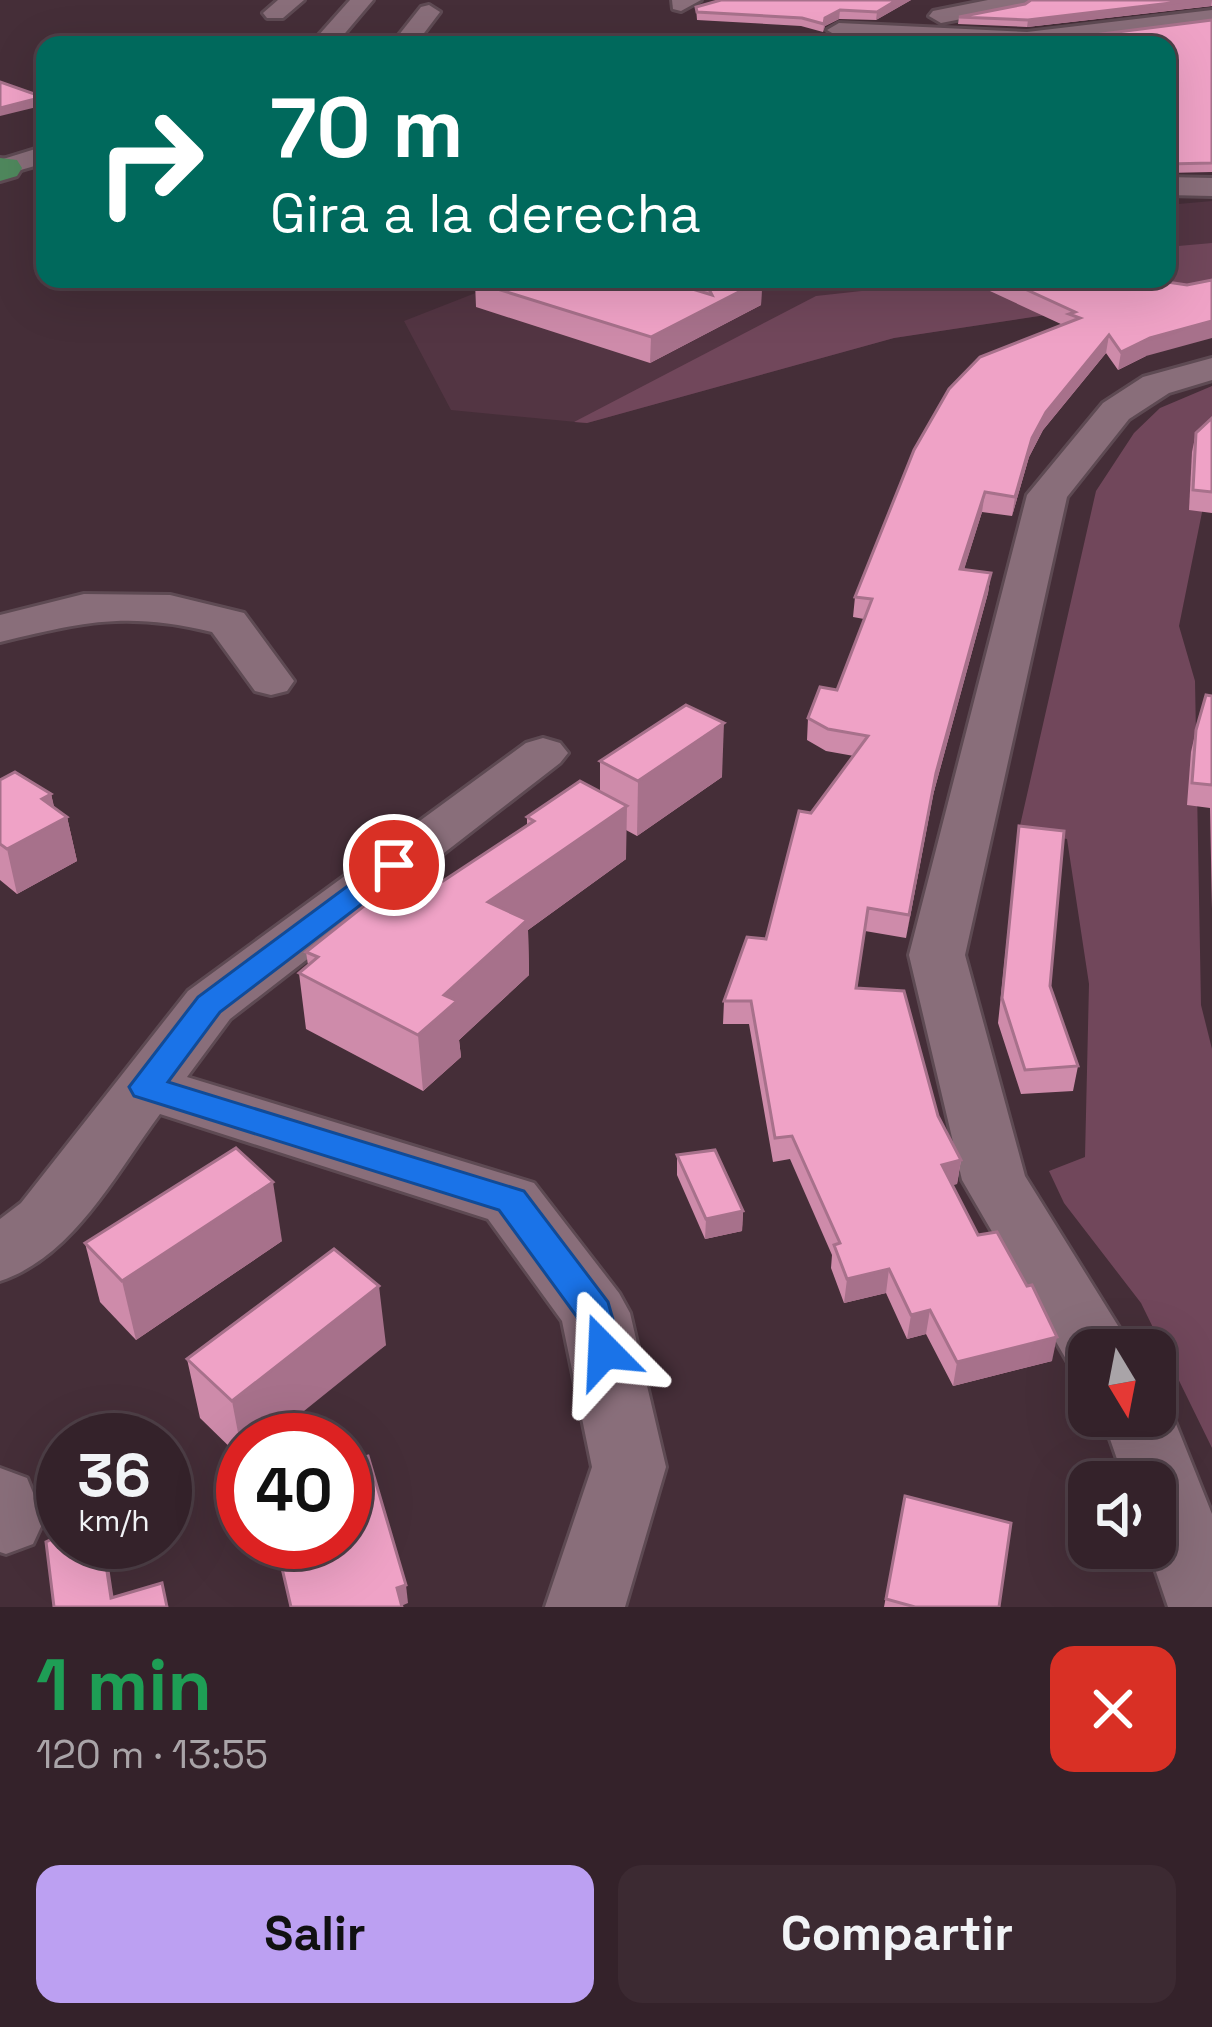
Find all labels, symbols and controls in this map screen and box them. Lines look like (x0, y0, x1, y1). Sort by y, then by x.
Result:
text: 70 m (270, 74, 464, 182)
icon: right (72, 84, 228, 240)
text: Gira a la derecha (270, 179, 701, 248)
pin (343, 814, 445, 916)
icon: arrive (361, 832, 427, 898)
position arrow (541, 1288, 667, 1414)
north arrow (1068, 1329, 1176, 1437)
map controls (1068, 1329, 1176, 1569)
speed limit sign: 40 (216, 1413, 372, 1569)
text: 36 (77, 1437, 151, 1514)
button: sound (1068, 1461, 1176, 1569)
text: km/h (78, 1501, 150, 1540)
text: 1 min (36, 1639, 212, 1731)
button: close (1050, 1646, 1176, 1772)
text: 120 m · 13:55 (36, 1730, 268, 1779)
button: Salir (36, 1865, 594, 2003)
button: Compartir (618, 1865, 1176, 2003)

